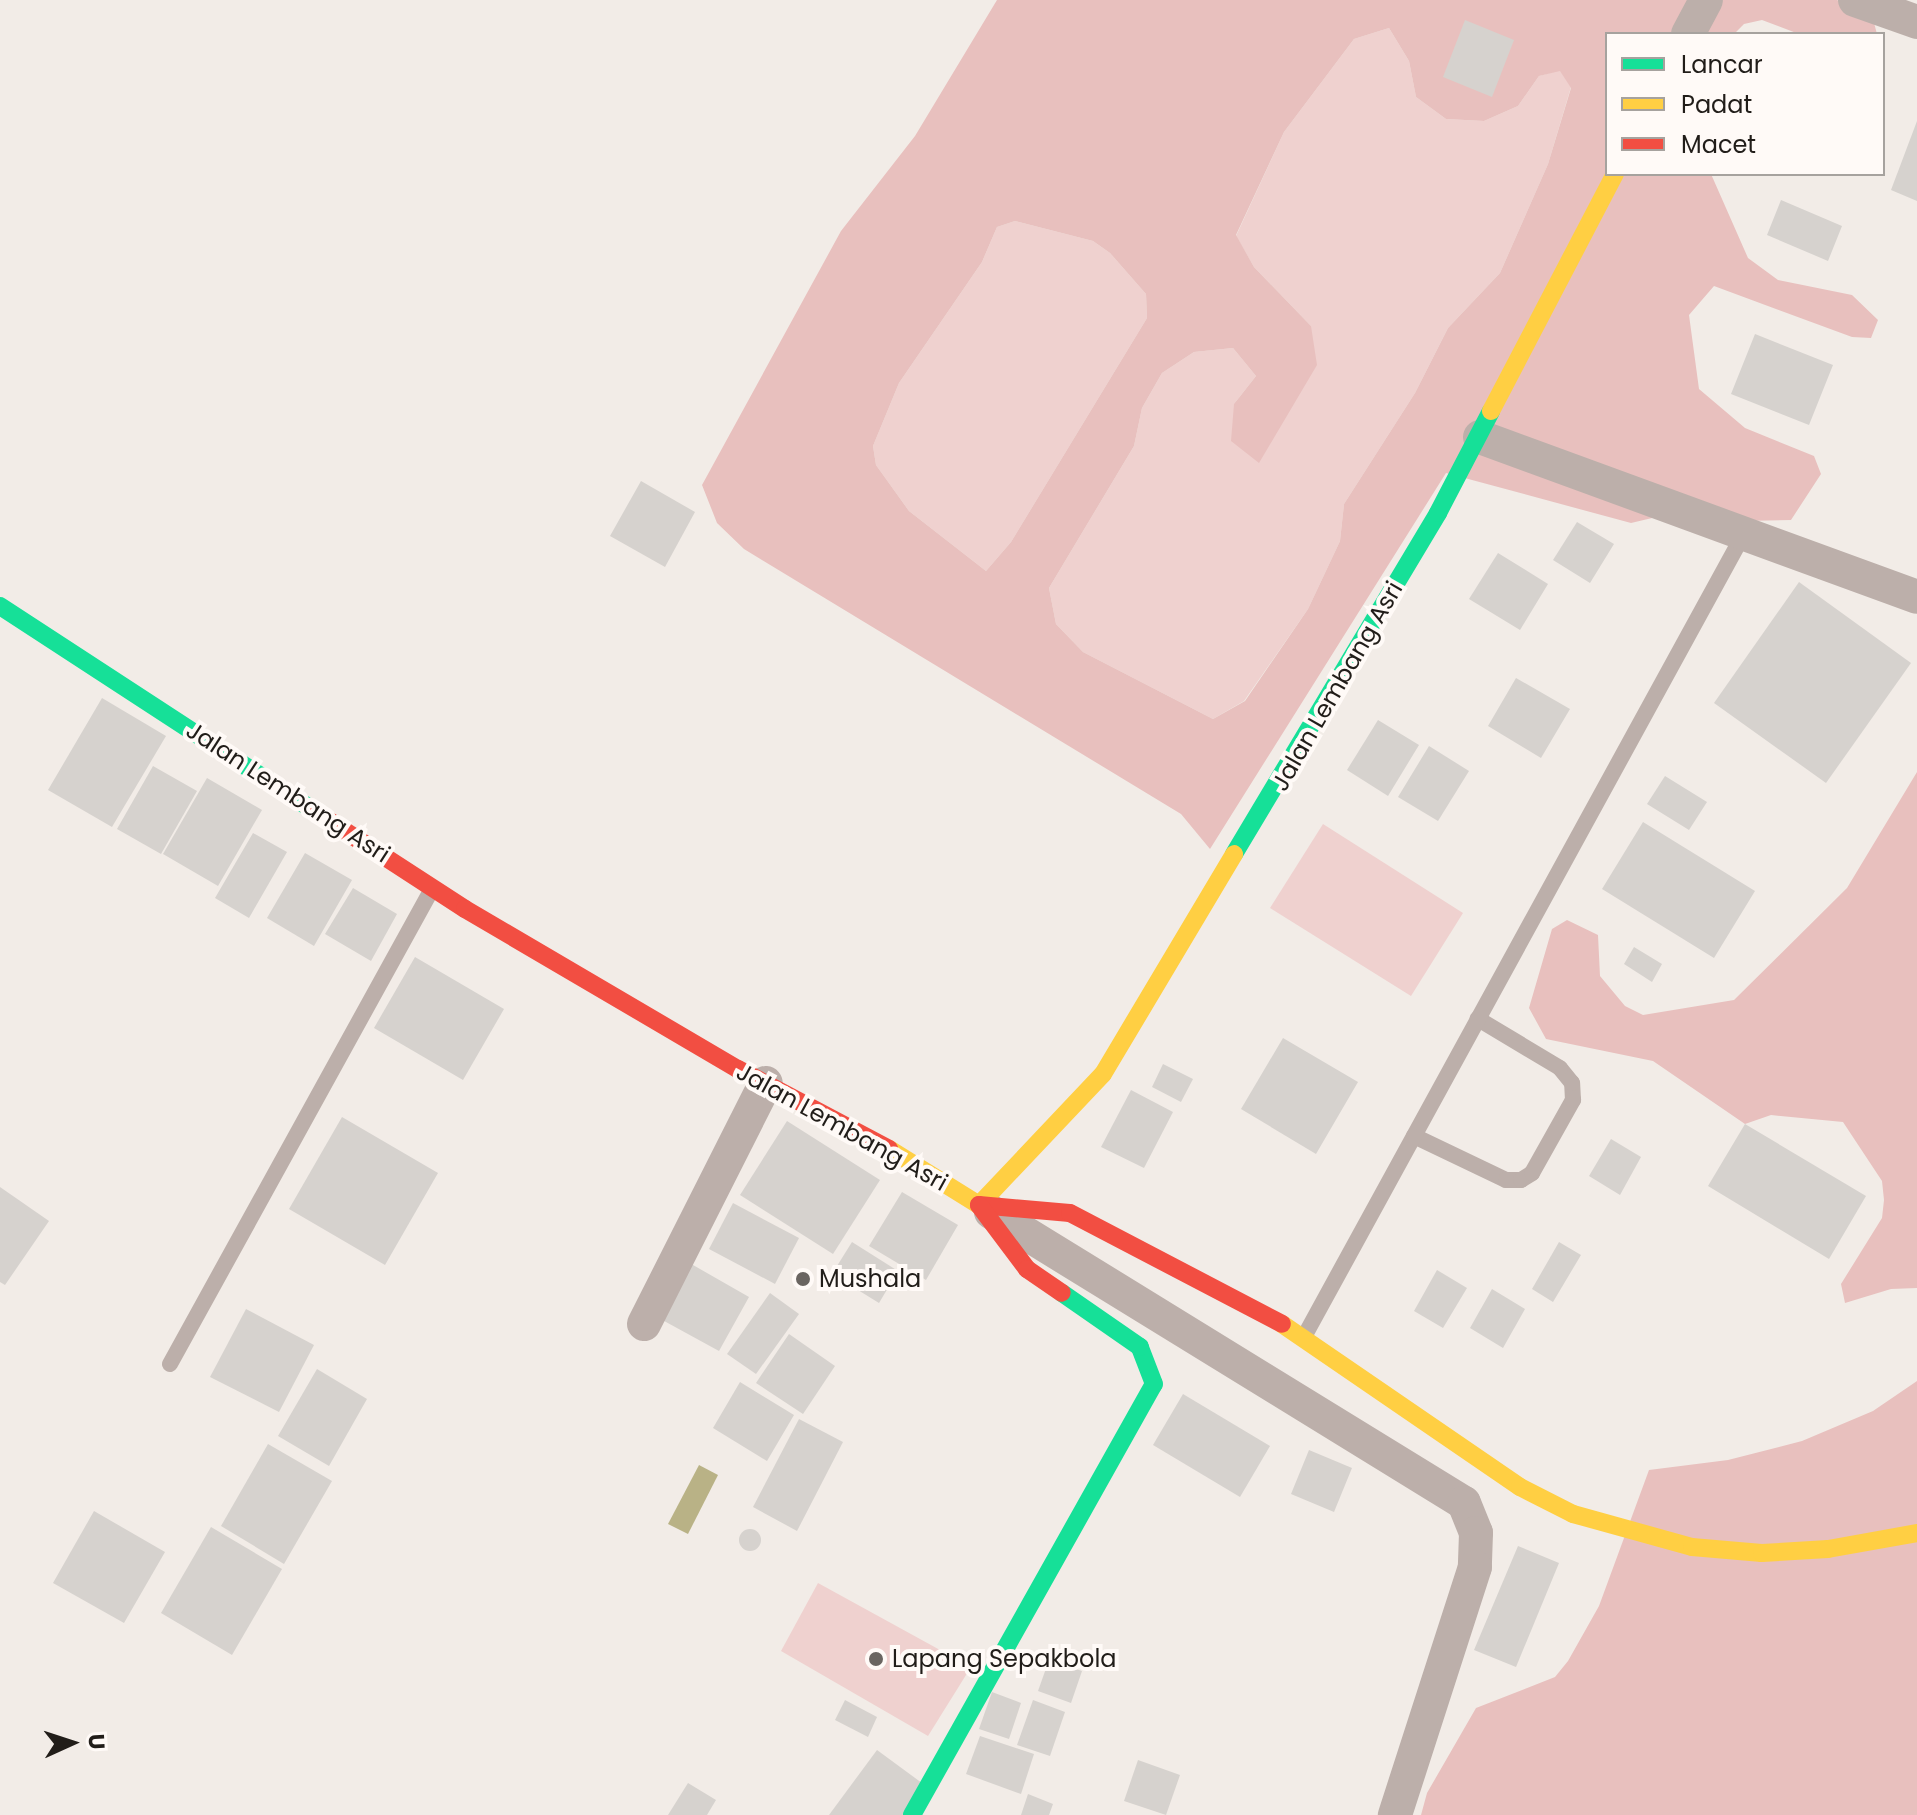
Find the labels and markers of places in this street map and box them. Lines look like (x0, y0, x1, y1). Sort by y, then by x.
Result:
place label: Mushala (819, 1265, 921, 1293)
marker: Mushala (794, 1270, 812, 1288)
place label: Lapang Sepakbola (892, 1645, 1117, 1673)
marker: Lapang Sepakbola (867, 1650, 885, 1668)

